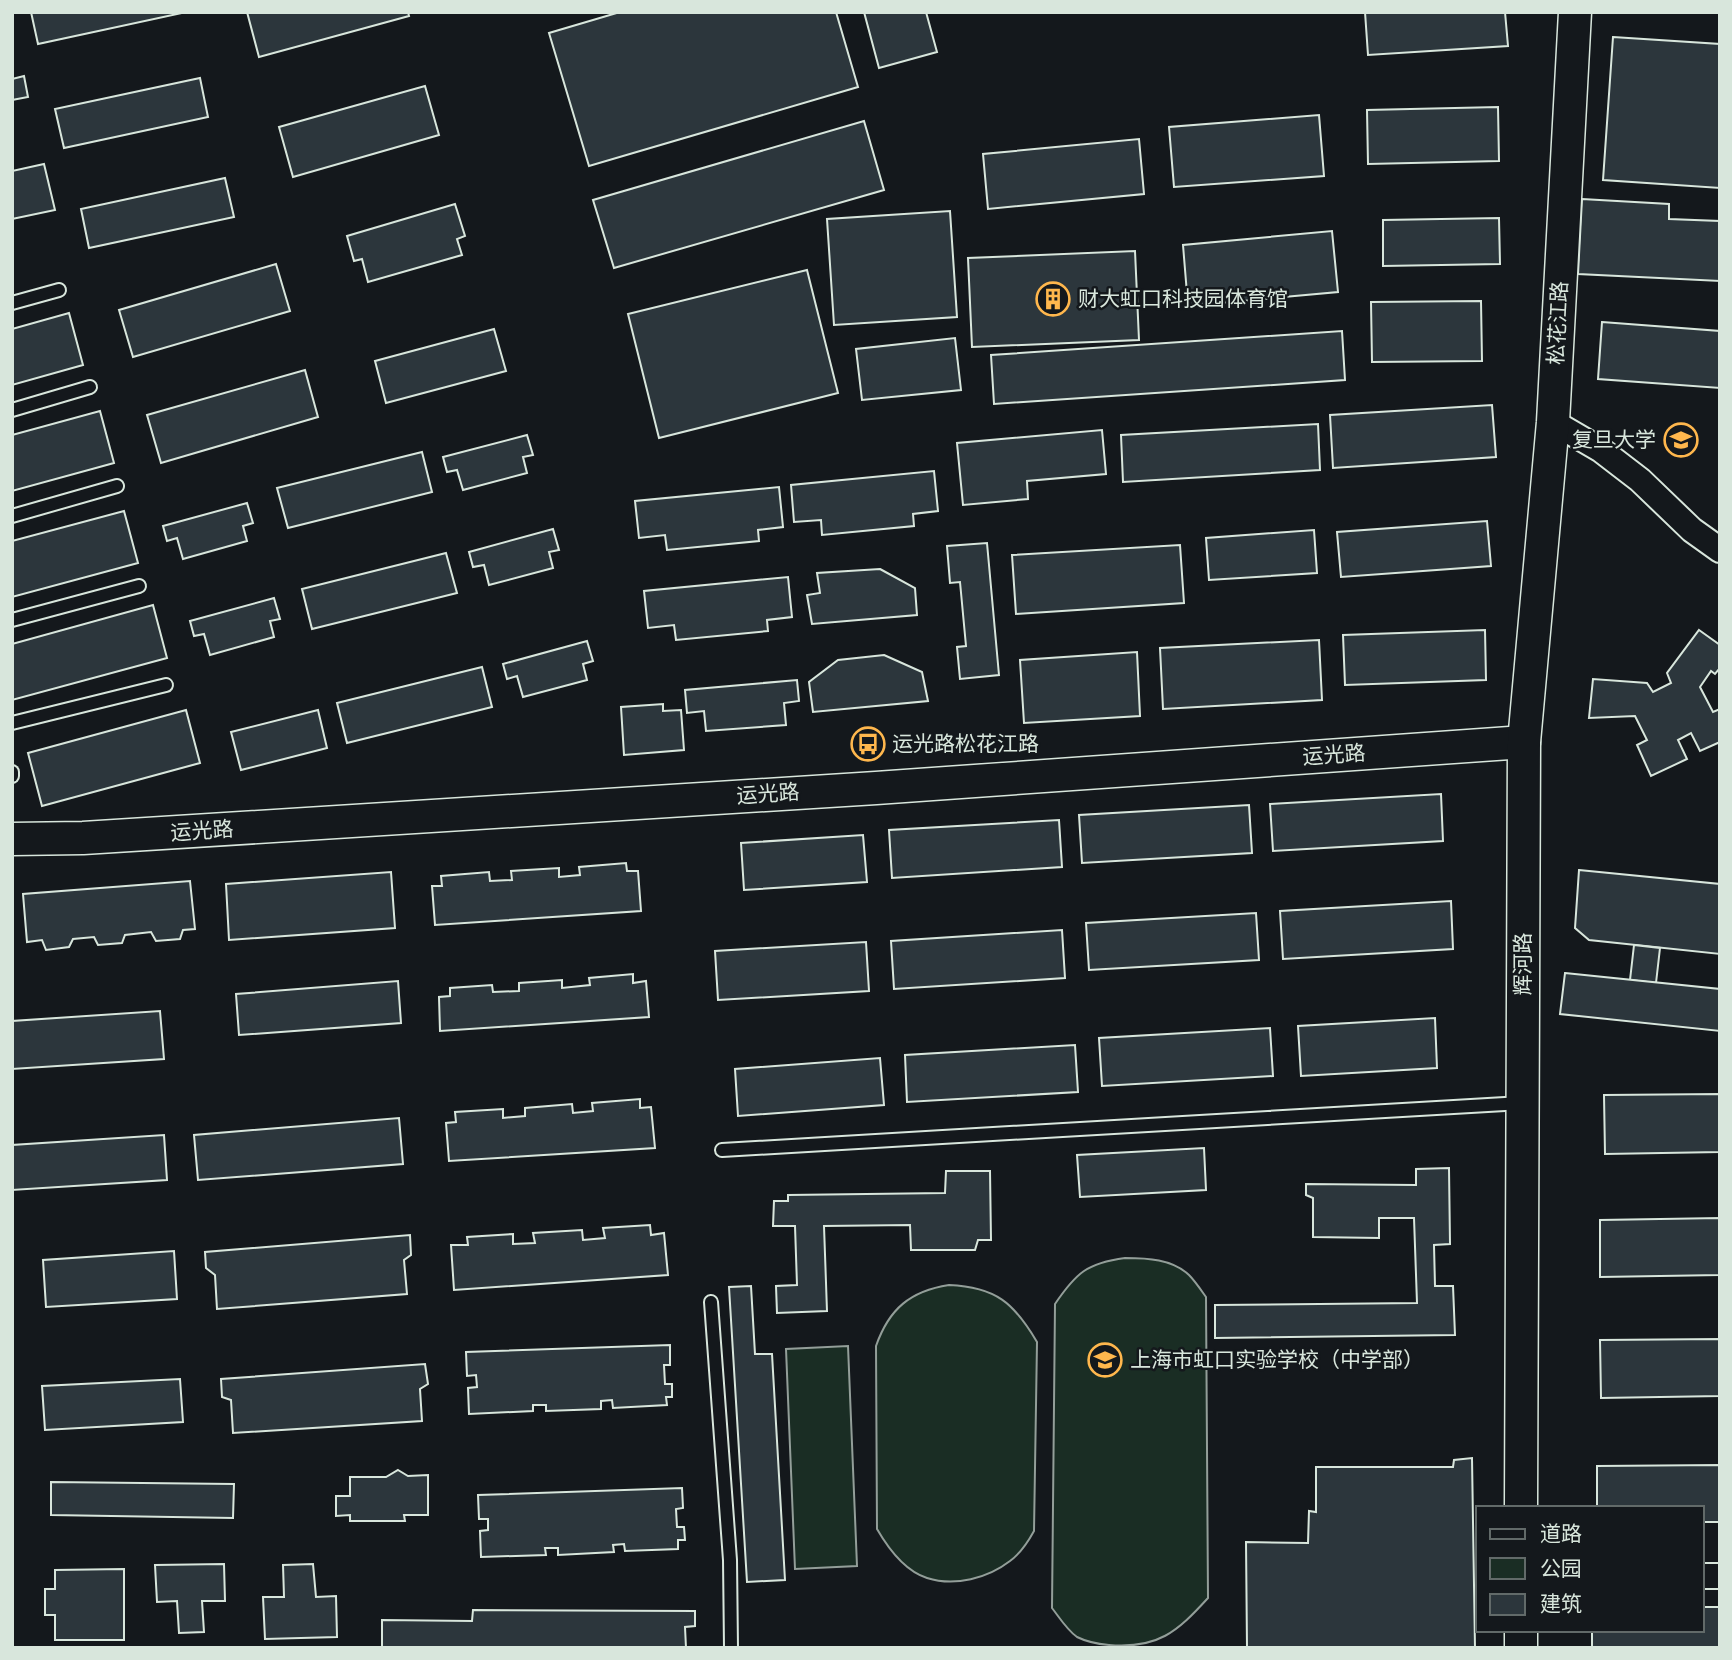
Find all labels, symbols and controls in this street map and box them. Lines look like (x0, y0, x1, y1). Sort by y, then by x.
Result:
building icon: 财大虹口科技园体育馆 (1034, 280, 1072, 318)
street label: 松花江路 (1538, 280, 1573, 366)
place label: 财大虹口科技园体育馆 (1078, 281, 1288, 312)
school or university icon: 复旦大学 (1662, 421, 1700, 459)
place label: 复旦大学 (1572, 422, 1656, 453)
bus stop icon: 运光路松花江路 (849, 725, 887, 763)
place label: 运光路松花江路 (892, 726, 1039, 757)
street label: 运光路 (1301, 735, 1366, 770)
street label: 运光路 (735, 774, 800, 809)
street label: 运光路 (169, 811, 234, 846)
street label: 辉河路 (1505, 933, 1536, 996)
school or university icon: 上海市虹口实验学校（中学部） (1086, 1341, 1124, 1379)
place label: 上海市虹口实验学校（中学部） (1130, 1342, 1424, 1373)
legend (1476, 1506, 1704, 1632)
text: 道路 (1540, 1516, 1582, 1547)
text: 公园 (1540, 1551, 1582, 1582)
text: 建筑 (1540, 1586, 1582, 1617)

